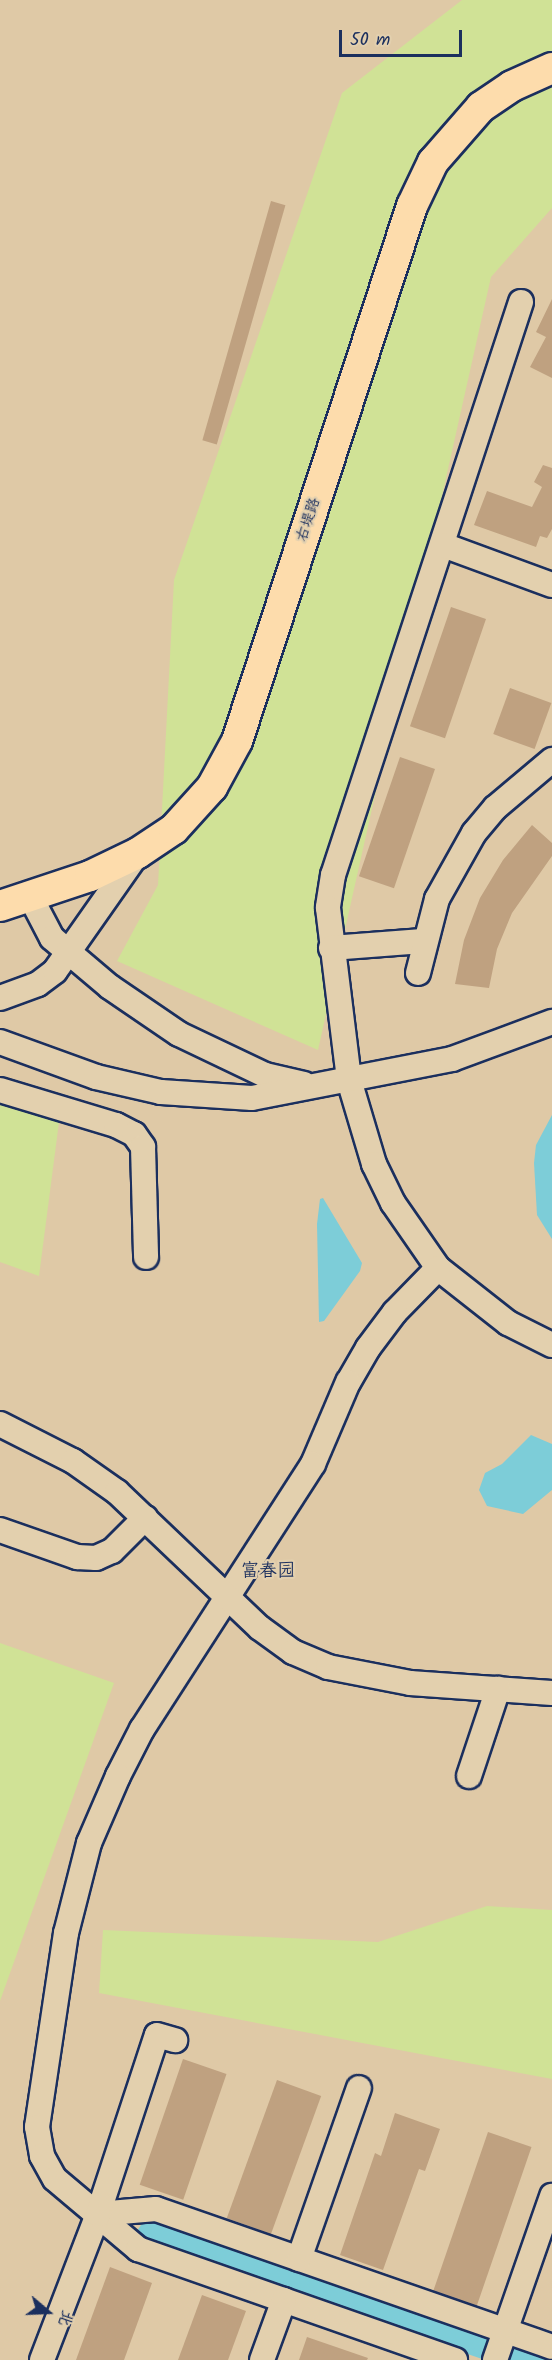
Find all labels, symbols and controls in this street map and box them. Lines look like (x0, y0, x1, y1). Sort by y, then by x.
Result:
scale bar (342, 18, 465, 56)
text: 50 m (350, 26, 390, 55)
street label: 右堤路 (293, 496, 325, 544)
district label: 富春园 (241, 1561, 295, 1583)
north arrow (18, 2282, 78, 2342)
text: 北 (51, 2306, 80, 2330)

